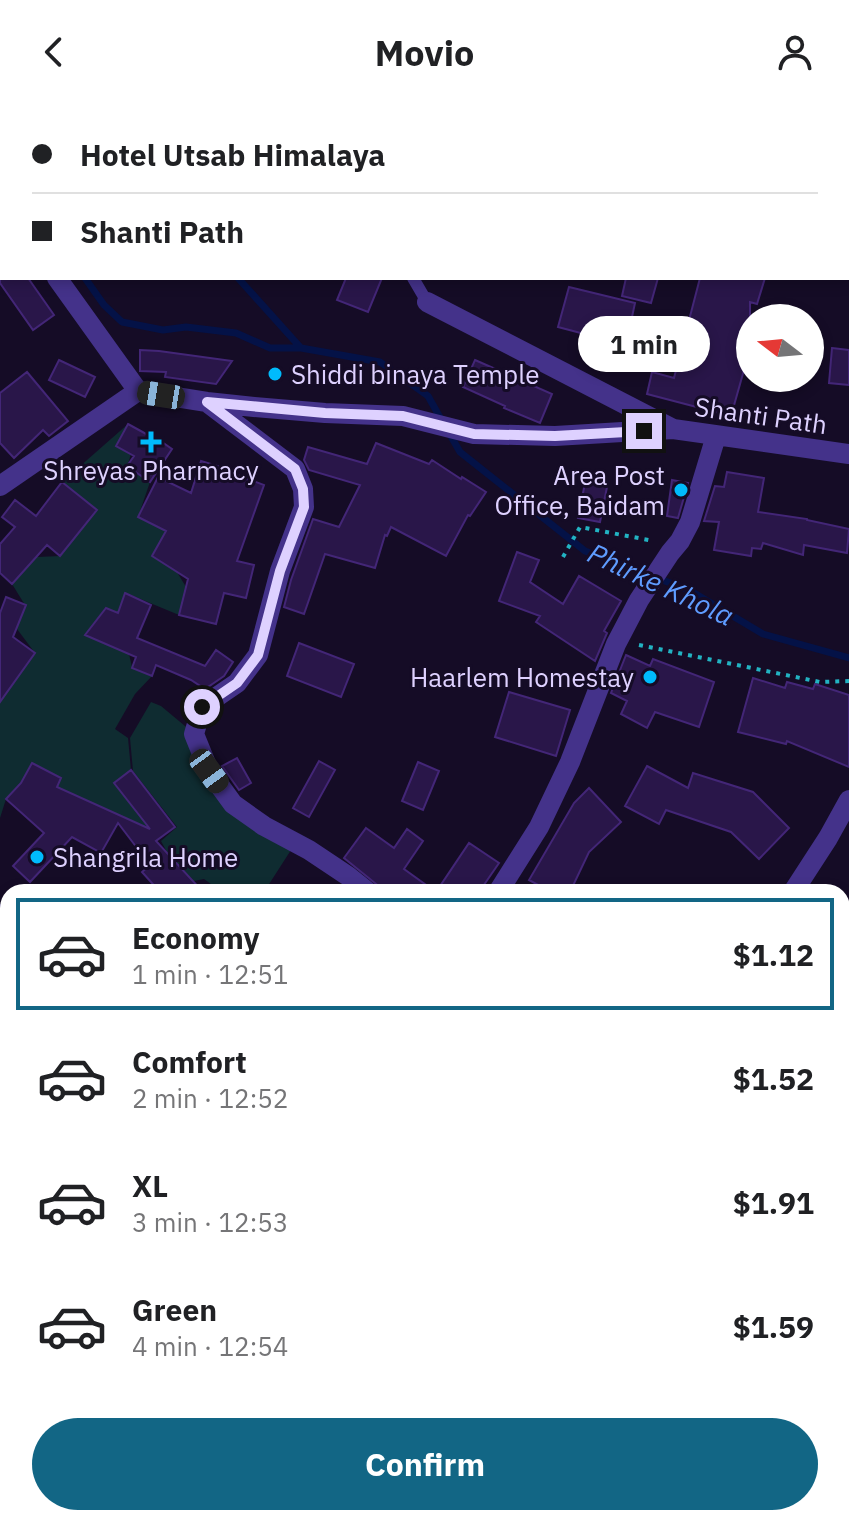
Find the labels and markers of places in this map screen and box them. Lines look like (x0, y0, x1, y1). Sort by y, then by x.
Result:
place label: Shiddi binaya Temple (291, 357, 539, 391)
marker: Shiddi binaya Temple (266, 365, 284, 383)
marker: Shreyas Pharmacy (142, 433, 160, 451)
place label: Shreyas Pharmacy (43, 453, 259, 487)
place label: Area Post Office, Baidam (495, 458, 665, 522)
marker: Area Post Office, Baidam (672, 481, 690, 499)
place label: Haarlem Homestay (410, 660, 634, 694)
marker: Haarlem Homestay (641, 668, 659, 686)
place label: Shangrila Home (53, 840, 238, 874)
marker: Shangrila Home (28, 848, 46, 866)

